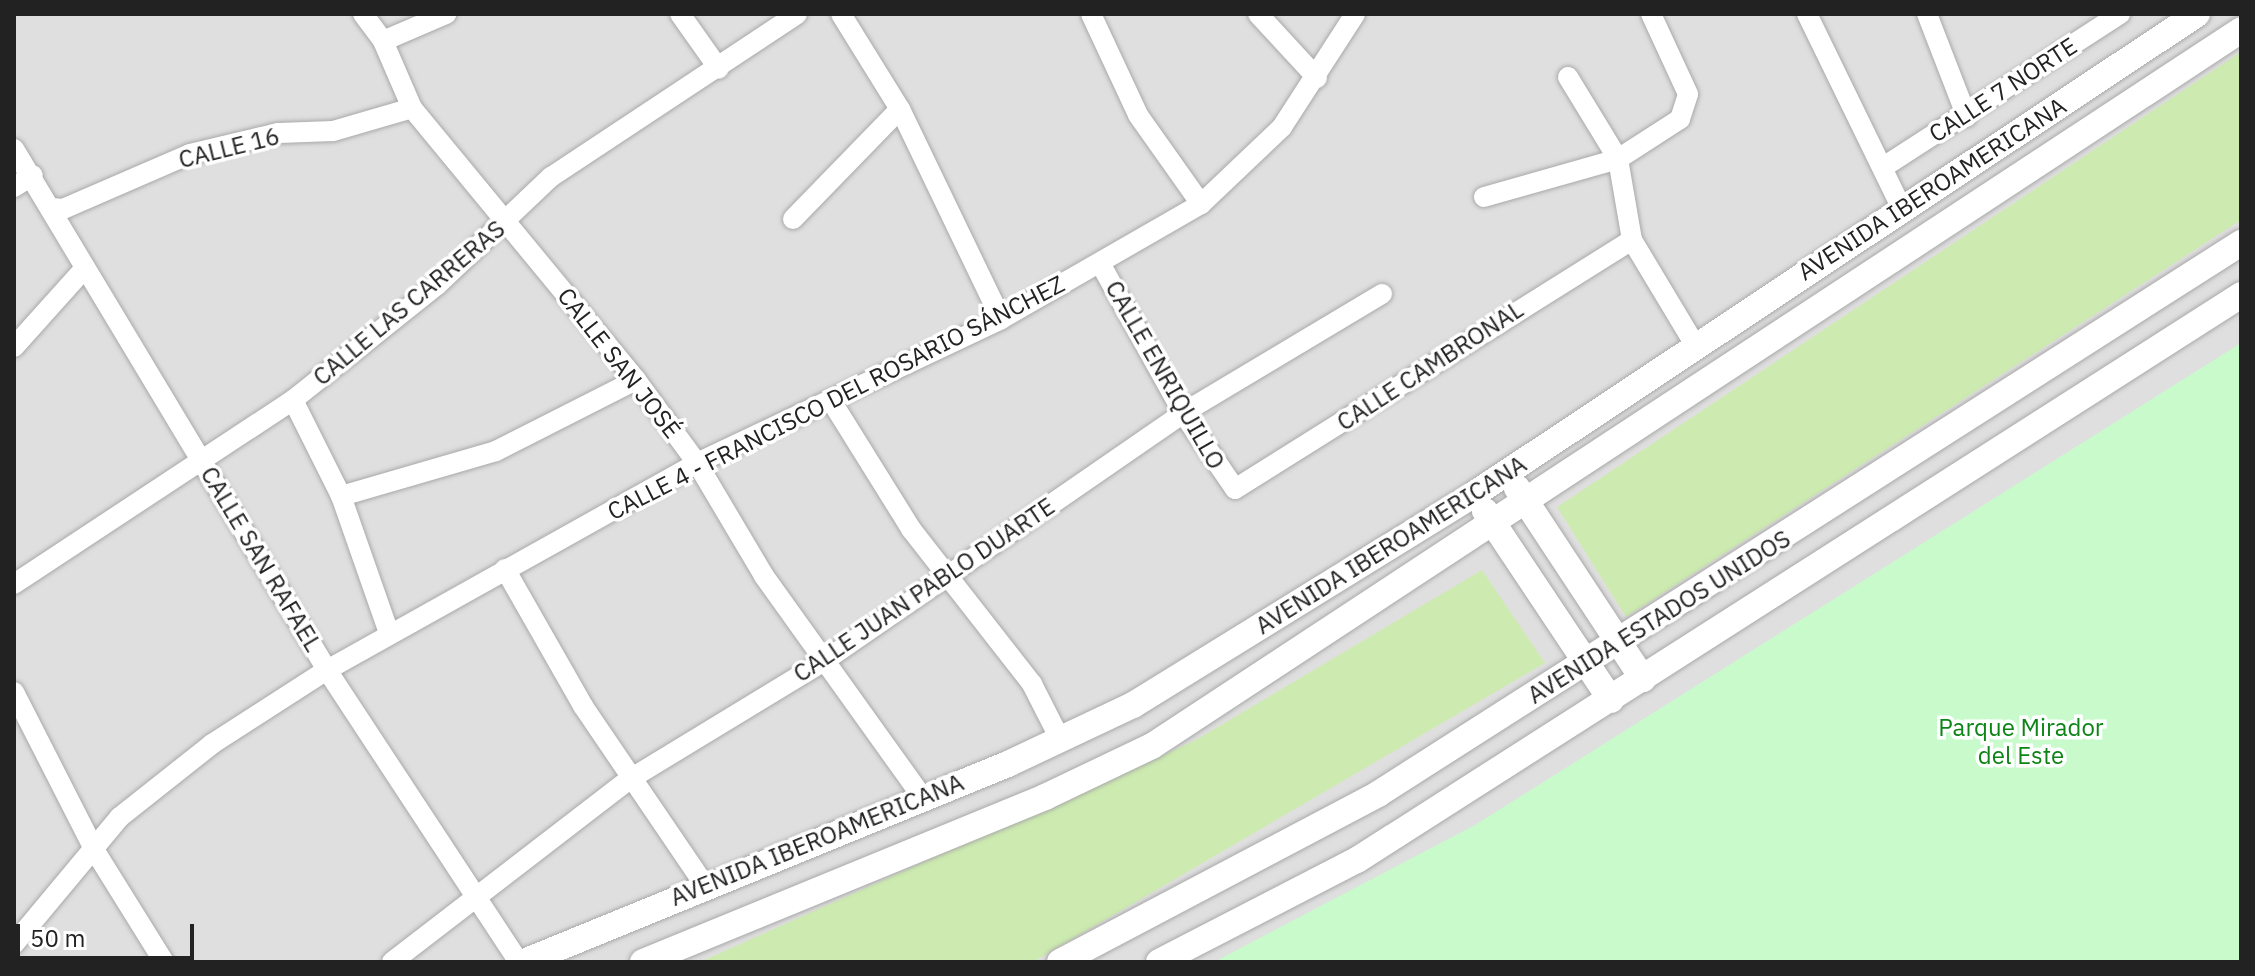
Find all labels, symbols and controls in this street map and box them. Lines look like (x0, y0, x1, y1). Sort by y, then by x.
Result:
street label: CALLE 7 NORTE (1924, 31, 2082, 149)
street label: AVENIDA IBEROAMERICANA (1793, 91, 2071, 287)
street label: CALLE 16 (176, 122, 282, 174)
street label: CALLE LAS CARRERAS (307, 214, 511, 392)
street label: CALLE 4 - FRANCISCO DEL ROSARIO SÁNCHEZ (603, 270, 1069, 526)
street label: CALLE ENRIQUILLO (1099, 276, 1231, 474)
street label: CALLE SAN JOSÉ (551, 282, 687, 444)
street label: CALLE CAMBRONAL (1332, 295, 1528, 437)
street label: AVENIDA IBEROAMERICANA (1250, 450, 1532, 640)
street label: CALLE SAN RAFAEL (194, 461, 328, 657)
street label: CALLE JUAN PABLO DUARTE (788, 492, 1060, 688)
street label: AVENIDA ESTADOS UNIDOS (1522, 524, 1796, 710)
park label: Parque Mirador del Este (1938, 714, 2104, 770)
street label: AVENIDA IBEROAMERICANA (666, 768, 968, 912)
scale bar (20, 908, 198, 958)
text: 50 m (30, 922, 85, 954)

